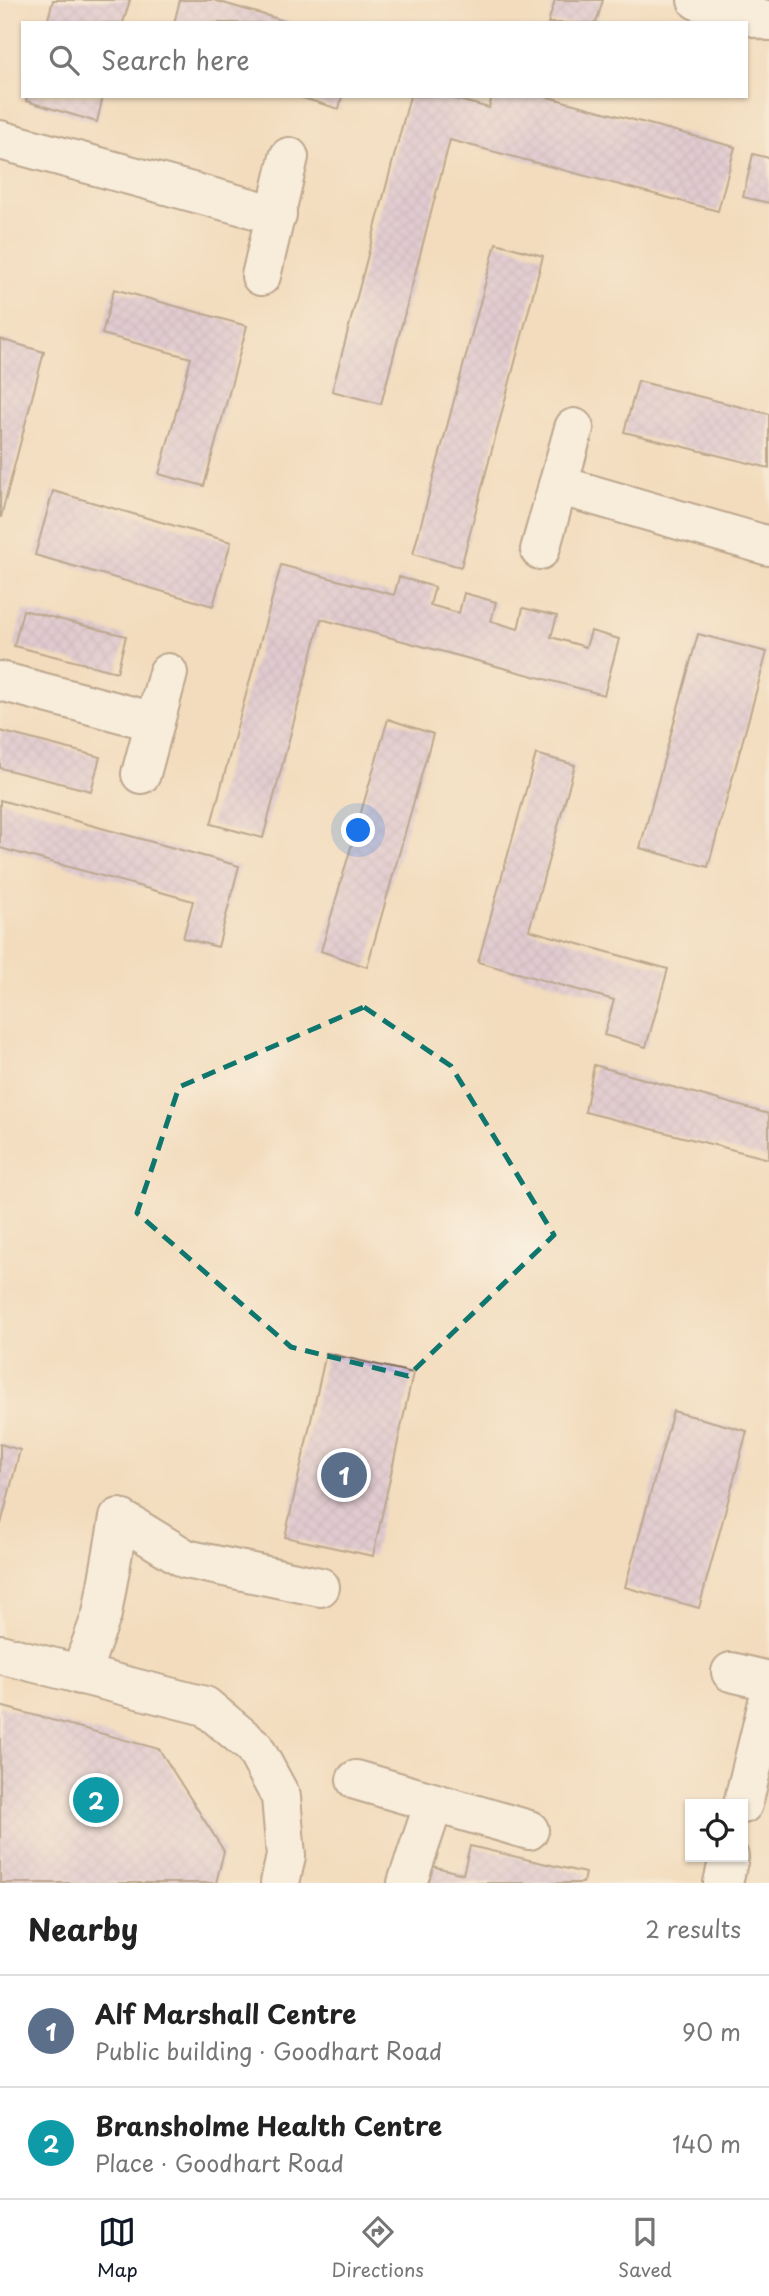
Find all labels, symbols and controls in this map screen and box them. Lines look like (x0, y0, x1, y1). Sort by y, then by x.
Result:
search box (21, 21, 748, 98)
text: Search here (101, 40, 250, 79)
icon: search (45, 41, 83, 79)
your location (341, 813, 375, 847)
pin: 1 (321, 1449, 367, 1501)
pin: 2 (73, 1774, 119, 1826)
map controls (685, 1799, 748, 1862)
button: locate (685, 1799, 748, 1862)
text: Nearby (28, 1906, 138, 1951)
text: 2 results (645, 1911, 741, 1946)
text: Alf Marshall Centre (95, 1994, 356, 2033)
text: 1 (46, 2014, 57, 2049)
text: 90 m (682, 2014, 741, 2049)
text: Public building · Goodhart Road (95, 2033, 442, 2068)
text: Bransholme Health Centre (95, 2106, 442, 2145)
text: 2 (43, 2126, 59, 2161)
text: 140 m (672, 2126, 741, 2161)
text: Place · Goodhart Road (95, 2145, 344, 2180)
tab: Map (97, 2213, 138, 2283)
tab: Directions (332, 2213, 424, 2283)
tab: Saved (618, 2213, 672, 2283)

